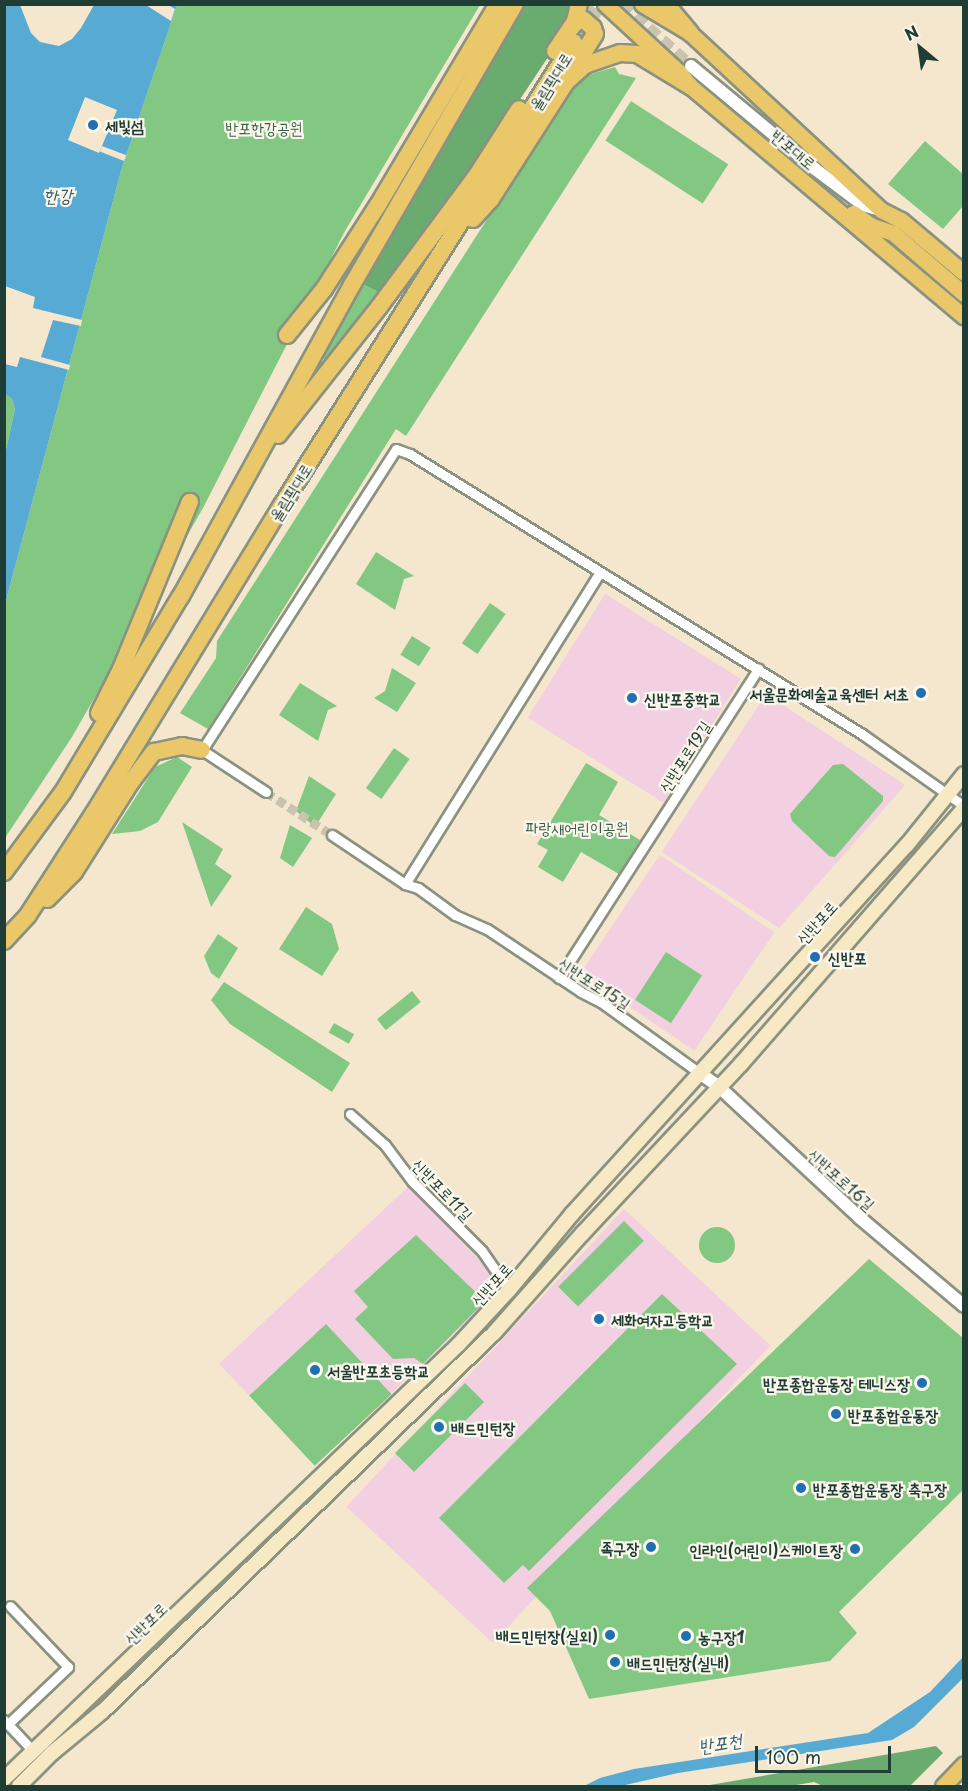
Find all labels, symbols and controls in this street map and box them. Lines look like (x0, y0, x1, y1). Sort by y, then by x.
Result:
north arrow (890, 18, 950, 78)
text: N (900, 19, 923, 46)
street label: 올림픽대로 (525, 49, 575, 113)
place label: 세빛섬 (105, 115, 144, 135)
park label: 반포한강공원 (225, 117, 303, 137)
marker: 세빛섬 (86, 118, 100, 132)
street label: 반포대로 (768, 125, 820, 173)
water label: 한강 (44, 184, 72, 206)
street label: 올림픽대로 (265, 460, 315, 524)
place label: 서울문화예술교육센터 서초 (749, 683, 909, 703)
marker: 서울문화예술교육센터 서초 (914, 686, 928, 700)
place label: 신반포중학교 (644, 688, 721, 708)
marker: 신반포중학교 (625, 691, 639, 705)
street label: 신반포로19길 (654, 717, 714, 795)
park label: 파랑새어린이공원 (526, 817, 628, 837)
street label: 신반포로 (792, 896, 840, 948)
place label: 신반포 (828, 947, 867, 967)
marker: 신반포 (806, 948, 824, 966)
street label: 신반포로15길 (555, 953, 635, 1013)
street label: 신반포로16길 (805, 1144, 879, 1214)
street label: 신반포로11길 (409, 1154, 477, 1224)
street label: 신반포로 (467, 1258, 515, 1310)
place label: 세화여자고등학교 (611, 1309, 714, 1329)
marker: 세화여자고등학교 (592, 1312, 606, 1326)
place label: 서울반포초등학교 (327, 1360, 430, 1380)
marker: 서울반포초등학교 (308, 1363, 322, 1377)
place label: 반포종합운동장 테니스장 (763, 1373, 910, 1393)
marker: 반포종합운동장 테니스장 (915, 1376, 929, 1390)
place label: 반포종합운동장 (848, 1404, 938, 1424)
marker: 반포종합운동장 (829, 1407, 843, 1421)
place label: 배드민턴장 (451, 1417, 515, 1437)
marker: 배드민턴장 (432, 1420, 446, 1434)
place label: 반포종합운동장 축구장 (813, 1478, 947, 1498)
marker: 반포종합운동장 축구장 (794, 1481, 808, 1495)
place label: 족구장 (600, 1537, 639, 1557)
place label: 인라인(어린이)스케이트장 (689, 1539, 843, 1559)
marker: 족구장 (644, 1540, 658, 1554)
marker: 인라인(어린이)스케이트장 (848, 1542, 862, 1556)
street label: 신반포로 (120, 1598, 170, 1648)
place label: 배드민턴장(실외) (496, 1625, 598, 1645)
place label: 농구장1 (698, 1626, 744, 1646)
marker: 배드민턴장(실외) (603, 1628, 617, 1642)
marker: 농구장1 (679, 1629, 693, 1643)
place label: 배드민턴장(실내) (627, 1652, 729, 1672)
marker: 배드민턴장(실내) (608, 1655, 622, 1669)
water label: 반포천 (697, 1729, 743, 1757)
scale bar (758, 1734, 894, 1772)
text: 100 m (766, 1743, 821, 1770)

